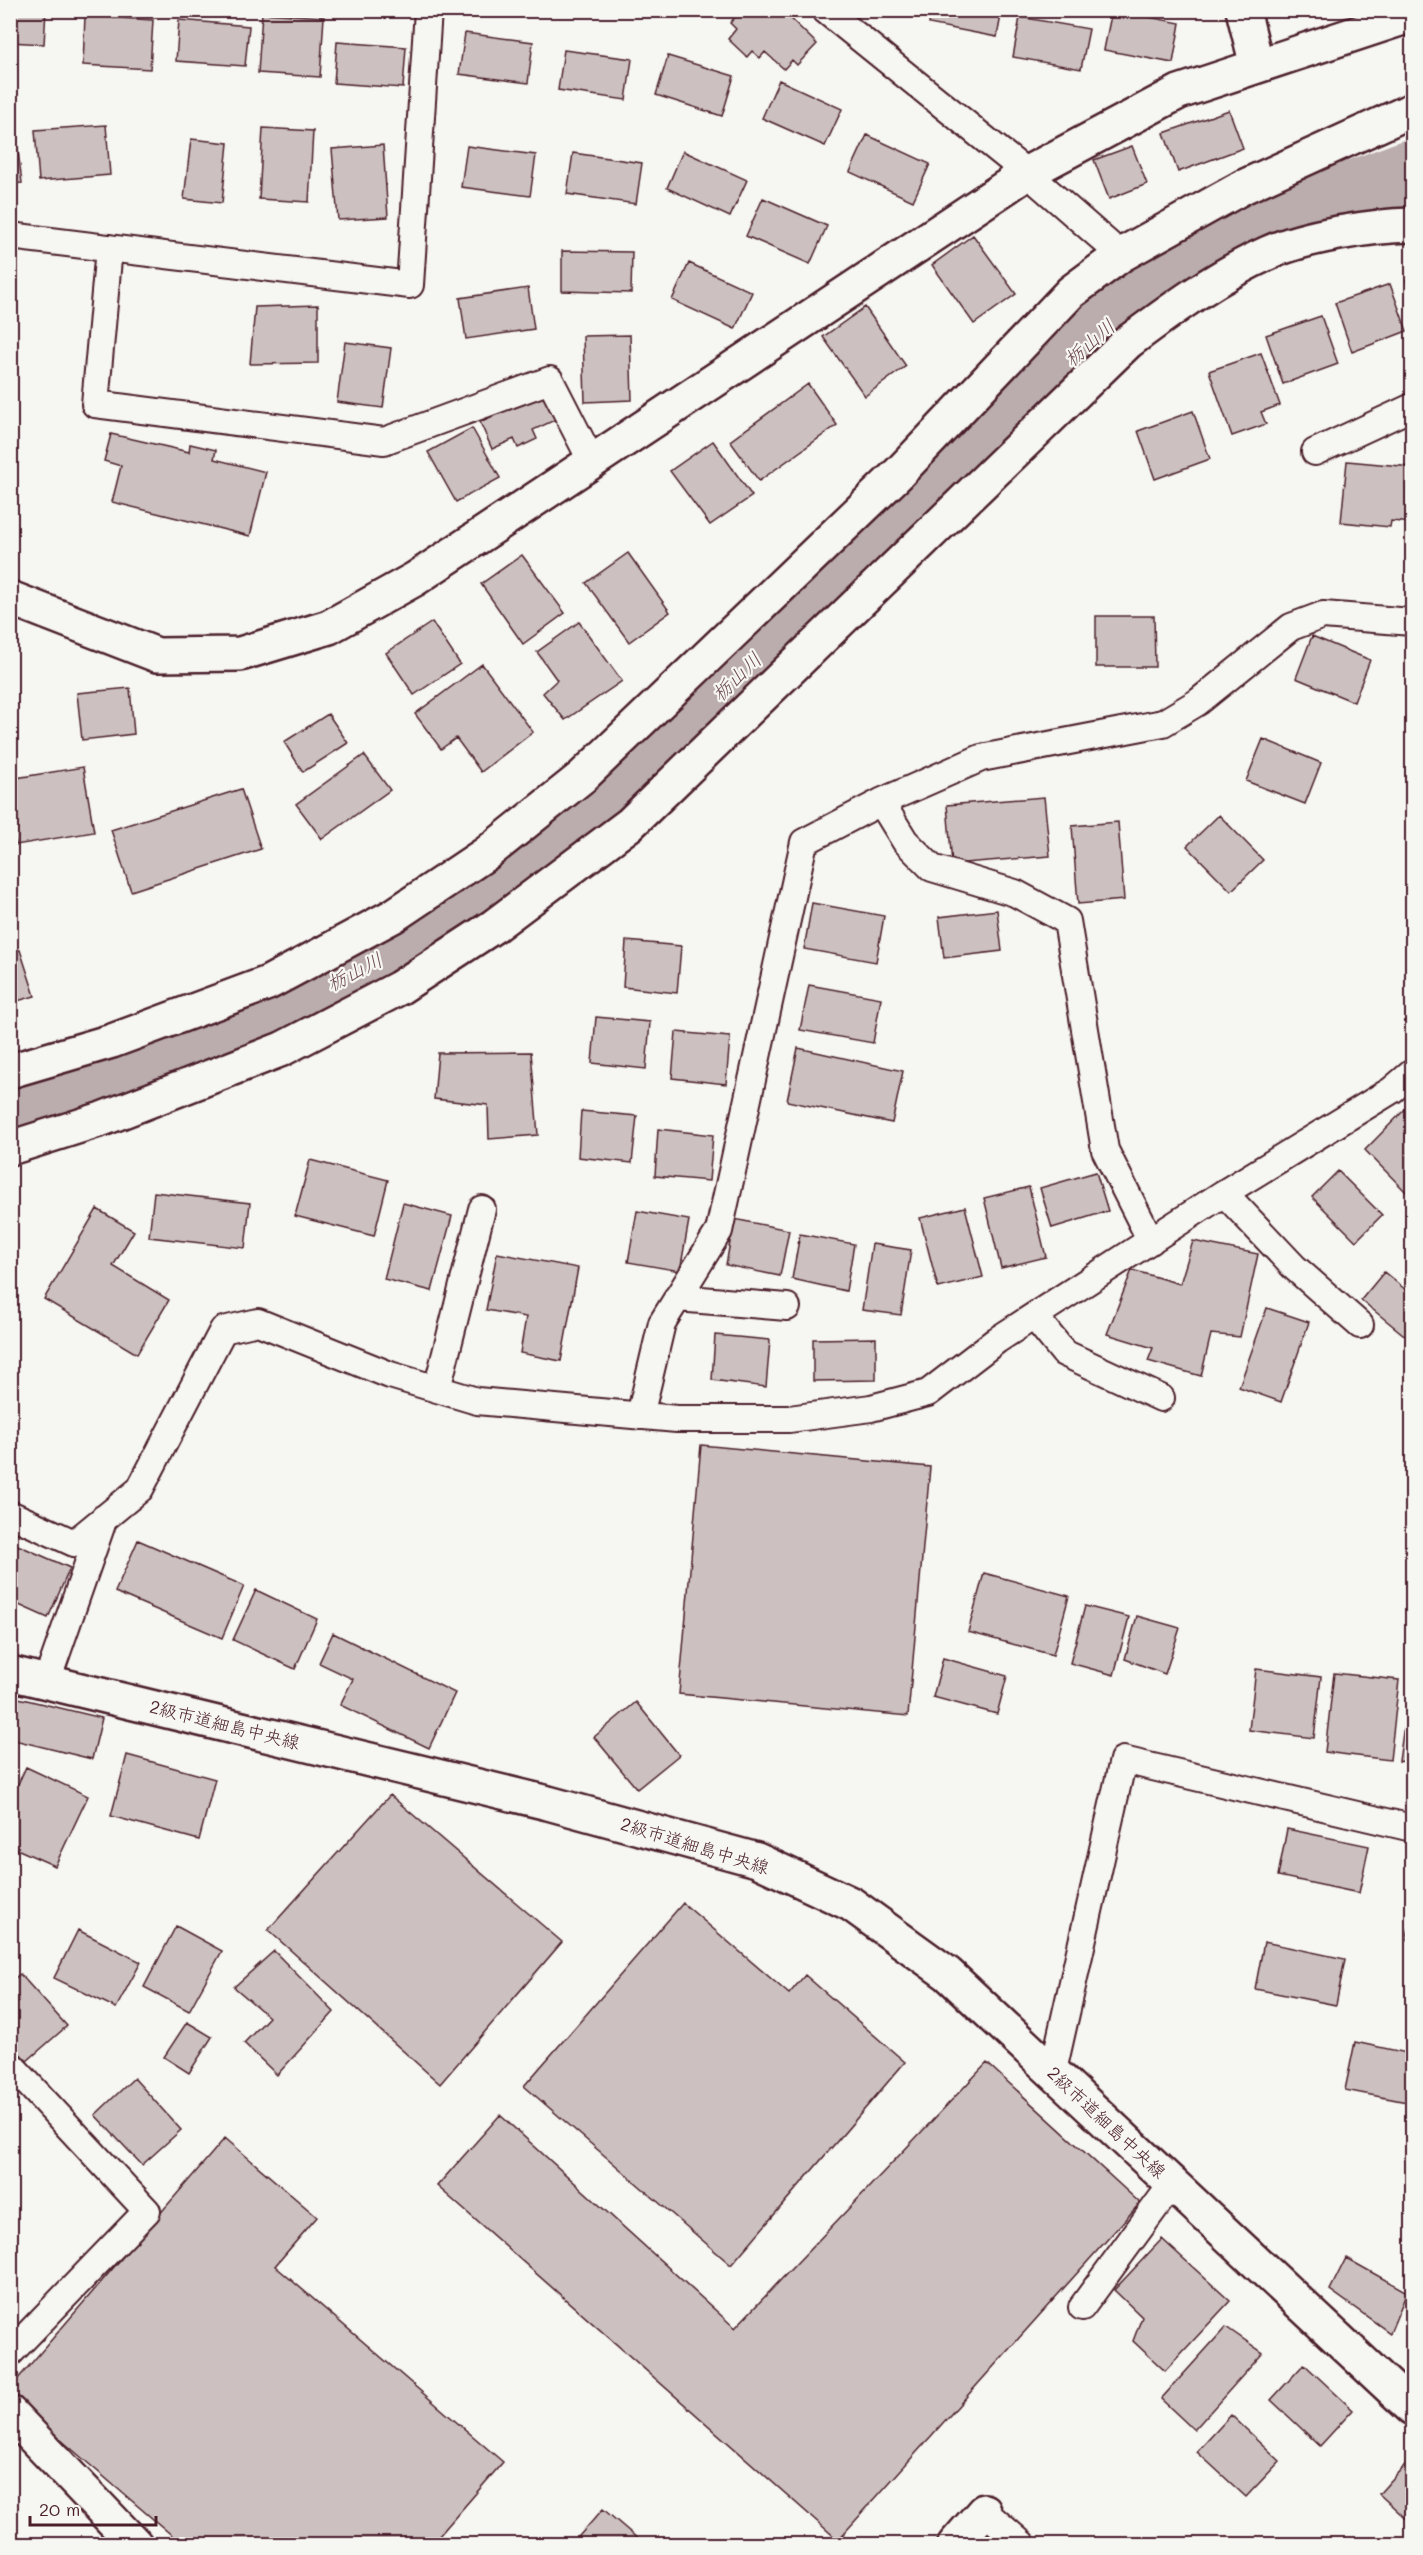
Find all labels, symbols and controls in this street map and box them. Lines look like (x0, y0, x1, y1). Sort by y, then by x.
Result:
water label: 栃山川 (1058, 313, 1120, 371)
water label: 栃山川 (705, 646, 767, 706)
water label: 栃山川 (321, 946, 387, 996)
street label: 2級市道細島中央線 (147, 1694, 303, 1754)
street label: 2級市道細島中央線 (618, 1811, 772, 1879)
street label: 2級市道細島中央線 (1042, 2061, 1172, 2183)
scale bar (30, 2489, 156, 2527)
text: 20 m (39, 2497, 80, 2521)

